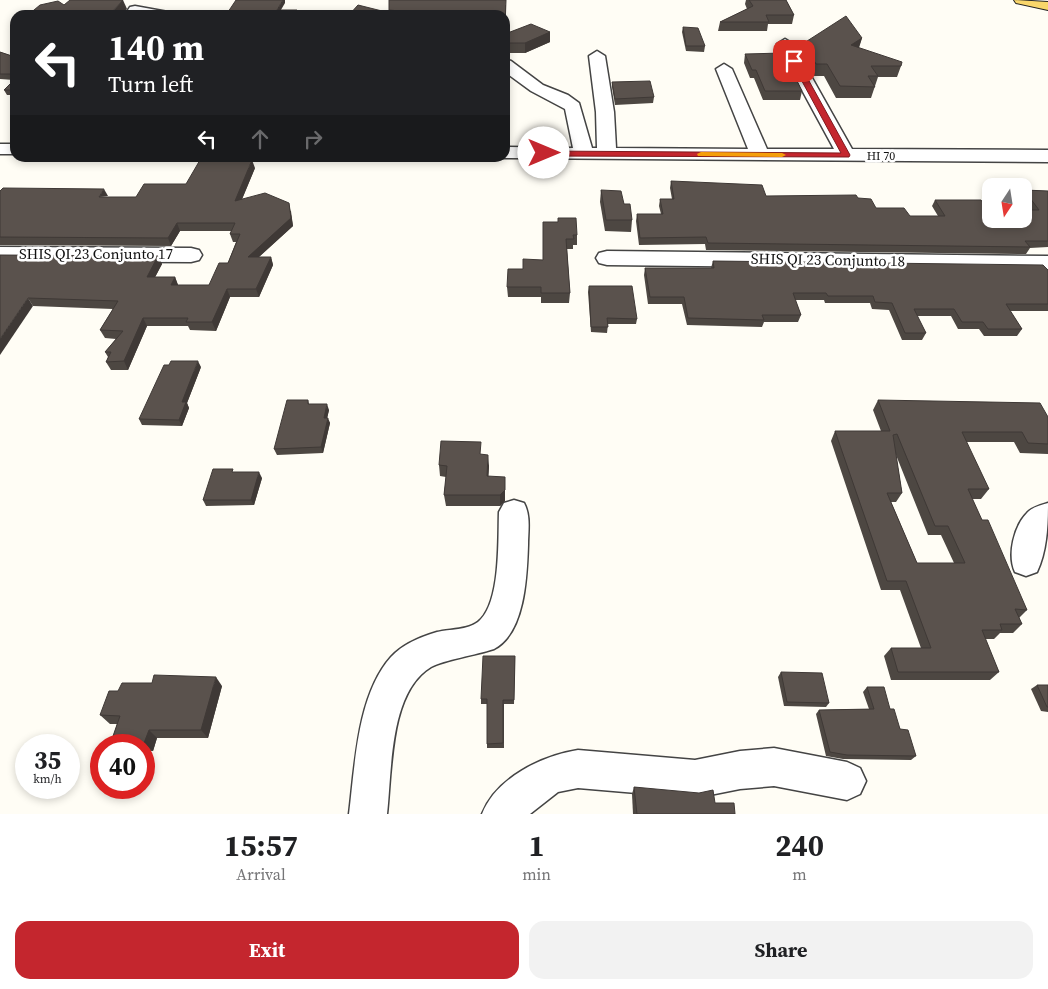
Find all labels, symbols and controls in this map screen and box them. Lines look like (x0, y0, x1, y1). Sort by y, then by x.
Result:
text: 140 m (108, 24, 204, 72)
icon: left (25, 30, 90, 95)
pin (773, 40, 815, 82)
icon: arrive (780, 47, 808, 75)
text: Turn left (108, 69, 193, 99)
icon: left (193, 125, 221, 153)
icon: ahead (246, 125, 274, 153)
icon: right (299, 125, 327, 153)
position arrow (517, 126, 569, 178)
street label: HI 70 (867, 148, 895, 164)
north arrow (982, 178, 1032, 228)
map controls (982, 178, 1032, 228)
street label: SHIS QI 23 Conjunto 17 (19, 243, 173, 264)
street label: SHIS QI 23 Conjunto 18 (751, 248, 905, 271)
speed limit sign: 40 (90, 734, 155, 799)
text: 35 (34, 743, 61, 777)
text: km/h (33, 771, 62, 787)
text: 15:57 (224, 825, 298, 866)
text: 1 (528, 825, 545, 866)
text: 240 (775, 825, 824, 866)
text: Arrival (236, 863, 286, 885)
text: min (522, 863, 551, 885)
text: m (792, 863, 807, 885)
button: Exit (15, 921, 519, 979)
button: Share (529, 921, 1033, 979)

